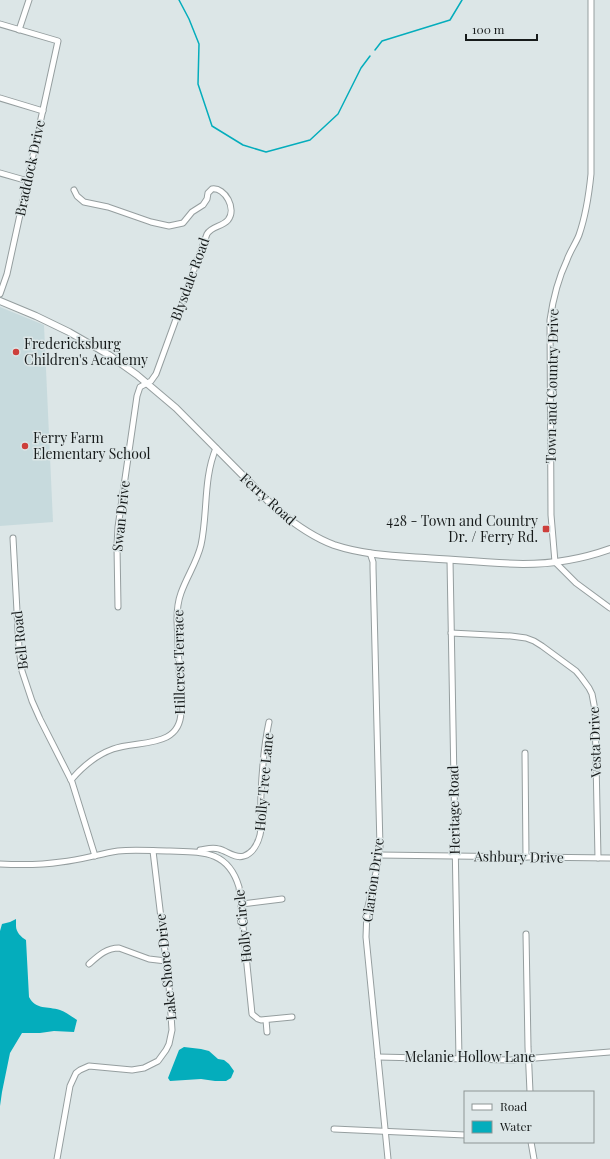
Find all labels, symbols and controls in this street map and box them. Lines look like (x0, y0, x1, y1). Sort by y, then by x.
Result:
scale bar (466, 16, 537, 42)
text: 100 m (472, 21, 505, 37)
street label: Braddock Drive (10, 118, 49, 218)
street label: Blysdale Road (166, 235, 213, 323)
street label: Town and Country Drive (541, 309, 562, 463)
place label: Fredericksburg Children's Academy (24, 334, 148, 369)
marker: Fredericksburg Children's Academy (11, 347, 21, 357)
place label: Ferry Farm Elementary School (33, 428, 151, 463)
marker: Ferry Farm Elementary School (20, 441, 30, 451)
street label: Ferry Road (236, 468, 300, 529)
street label: Swan Drive (107, 479, 134, 552)
place label: 428 - Town and Country Dr. / Ferry Rd. (386, 511, 538, 546)
marker: 428 - Town and Country Dr. / Ferry Rd. (541, 524, 551, 534)
street label: Hillcrest Terrace (168, 609, 189, 715)
street label: Bell Road (7, 610, 32, 670)
street label: Vesta Drive (584, 706, 605, 779)
street label: Holly Tree Lane (250, 732, 277, 832)
street label: Heritage Road (443, 765, 464, 855)
street label: Clarion Drive (357, 837, 388, 923)
street label: Ashbury Drive (473, 846, 564, 867)
street label: Holly Circle (229, 889, 256, 964)
street label: Lake Shore Drive (150, 913, 181, 1021)
street label: Melanie Hollow Lane (405, 1047, 535, 1066)
legend (464, 1091, 594, 1143)
text: Road (500, 1098, 527, 1114)
text: Water (499, 1118, 533, 1134)

